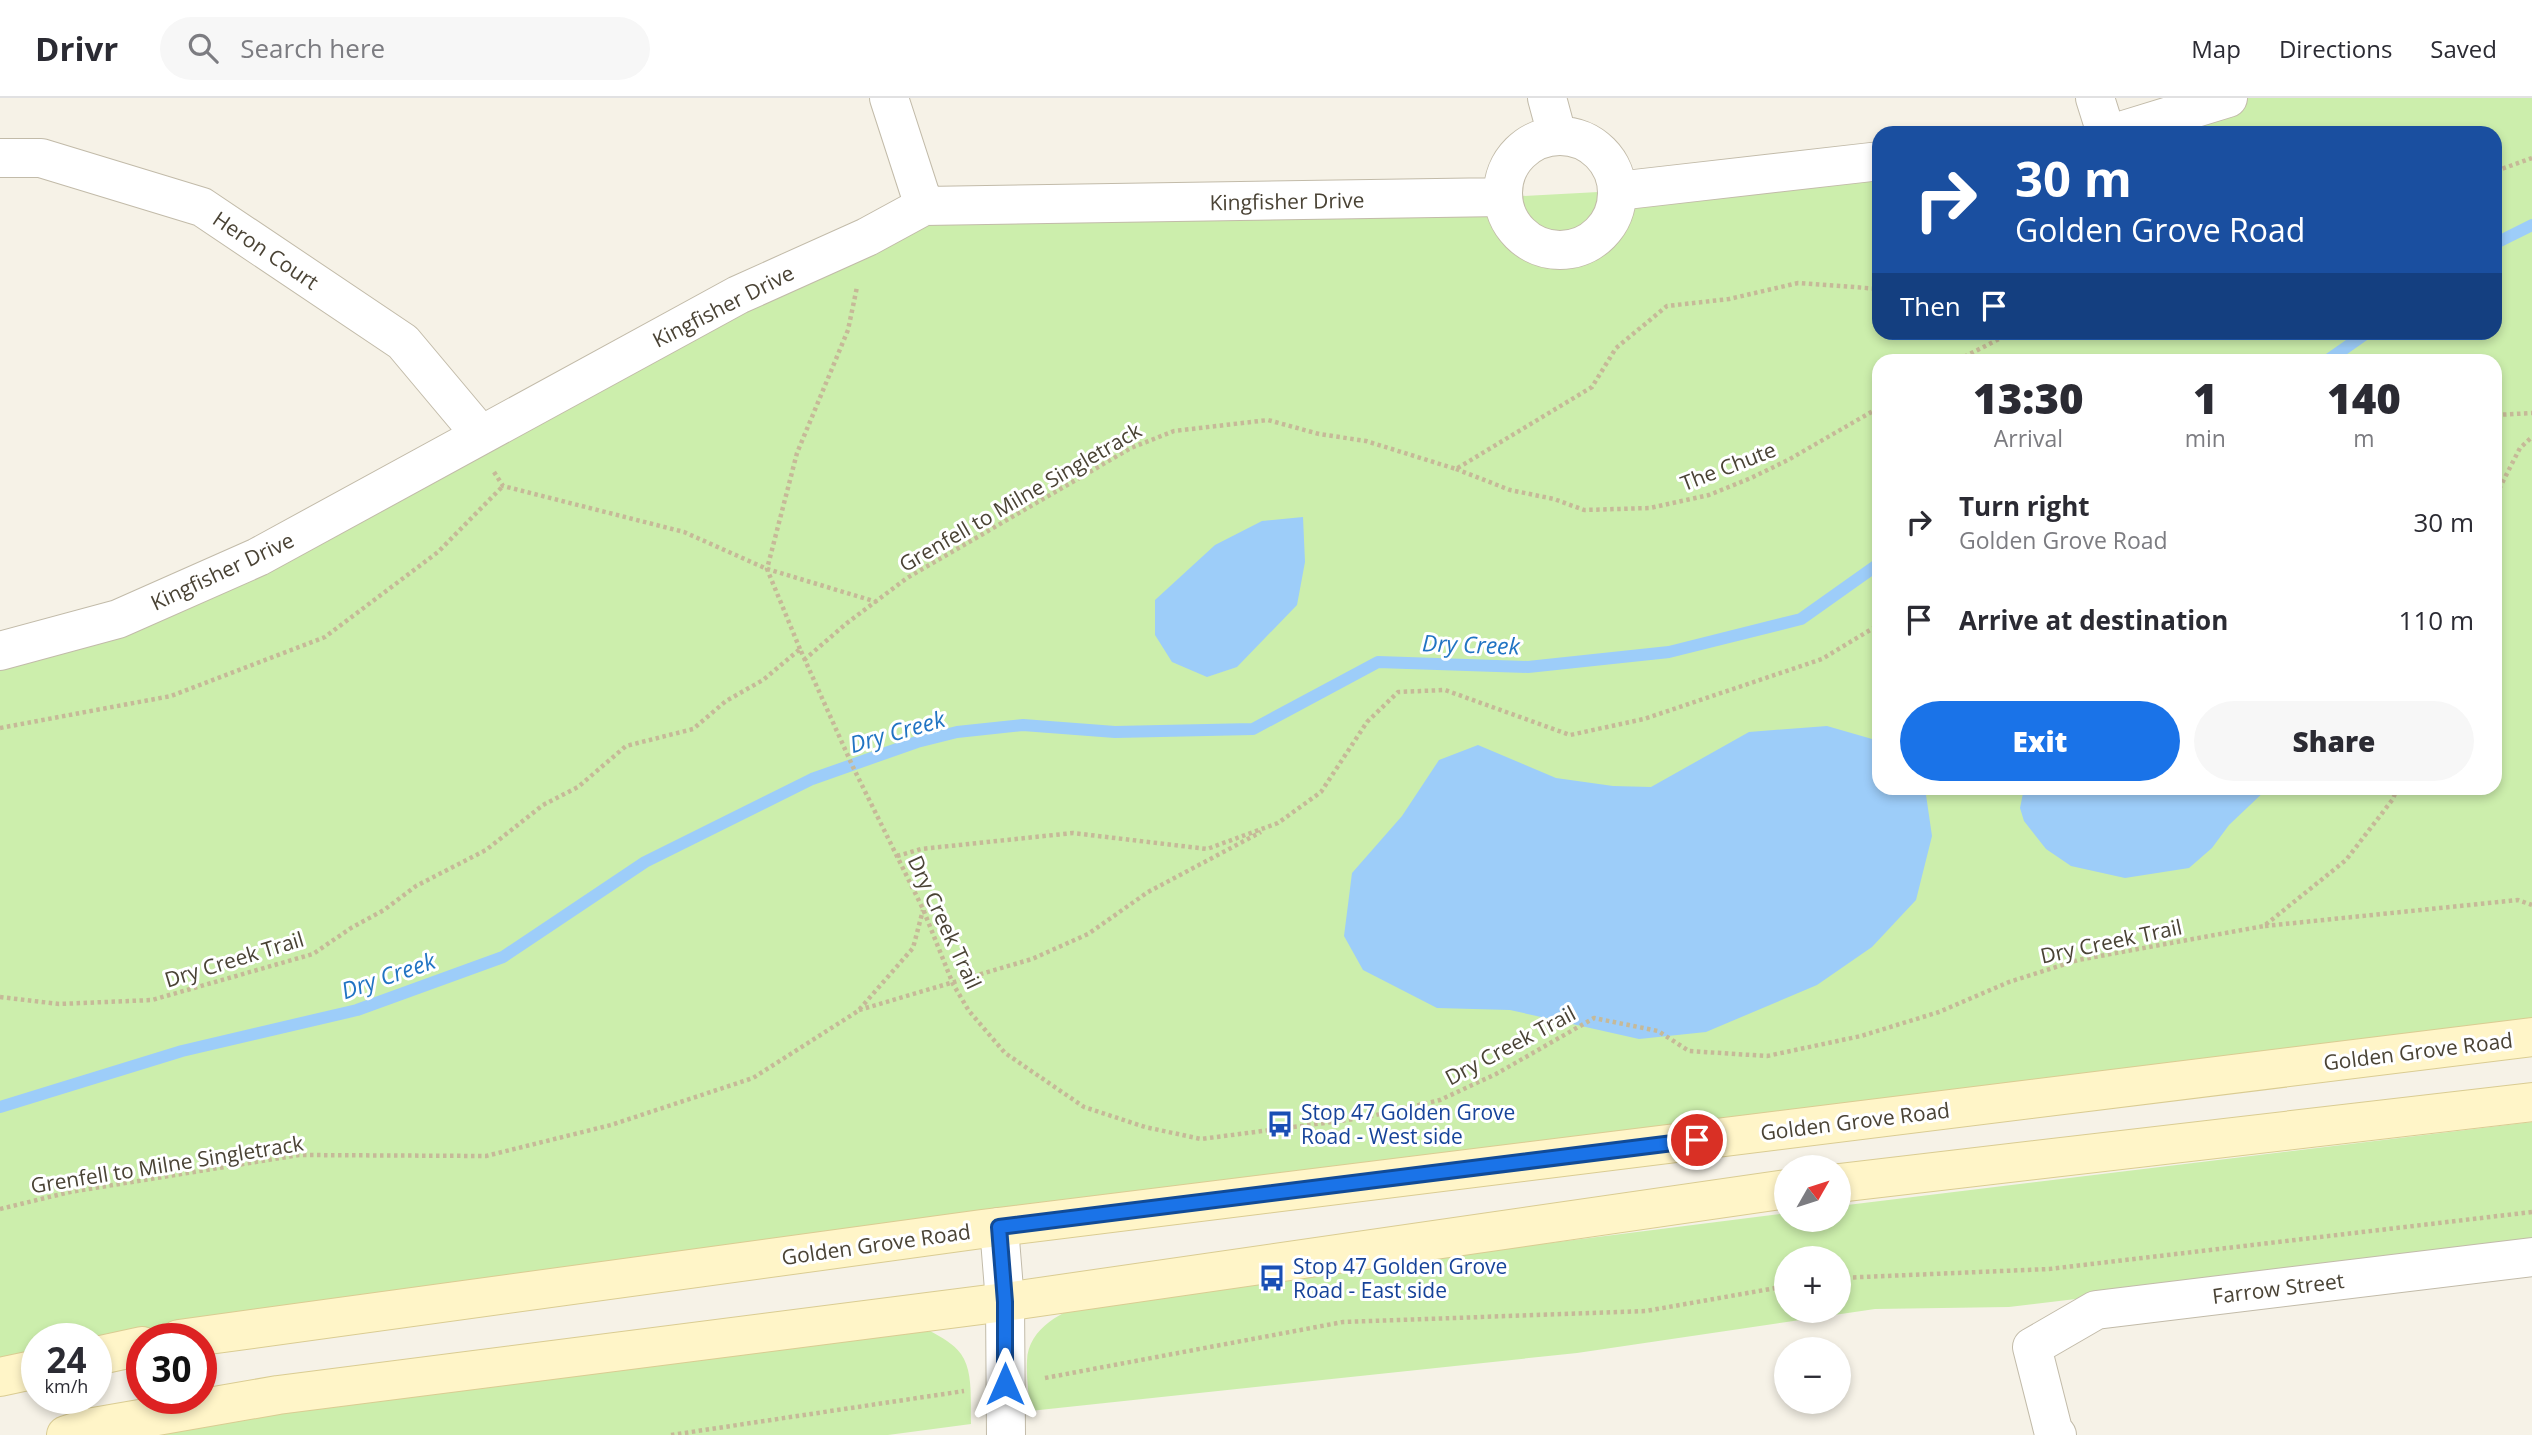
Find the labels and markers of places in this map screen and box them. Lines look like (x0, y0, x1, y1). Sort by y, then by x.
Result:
place label: Stop 47 Golden Grove Road - West side (1301, 1098, 1515, 1150)
bus stop icon: Stop 47 Golden Grove Road - West side (1265, 1109, 1295, 1139)
pin (1667, 1110, 1727, 1170)
place label: Stop 47 Golden Grove Road - East side (1293, 1252, 1507, 1304)
bus stop icon: Stop 47 Golden Grove Road - East side (1257, 1263, 1287, 1293)

